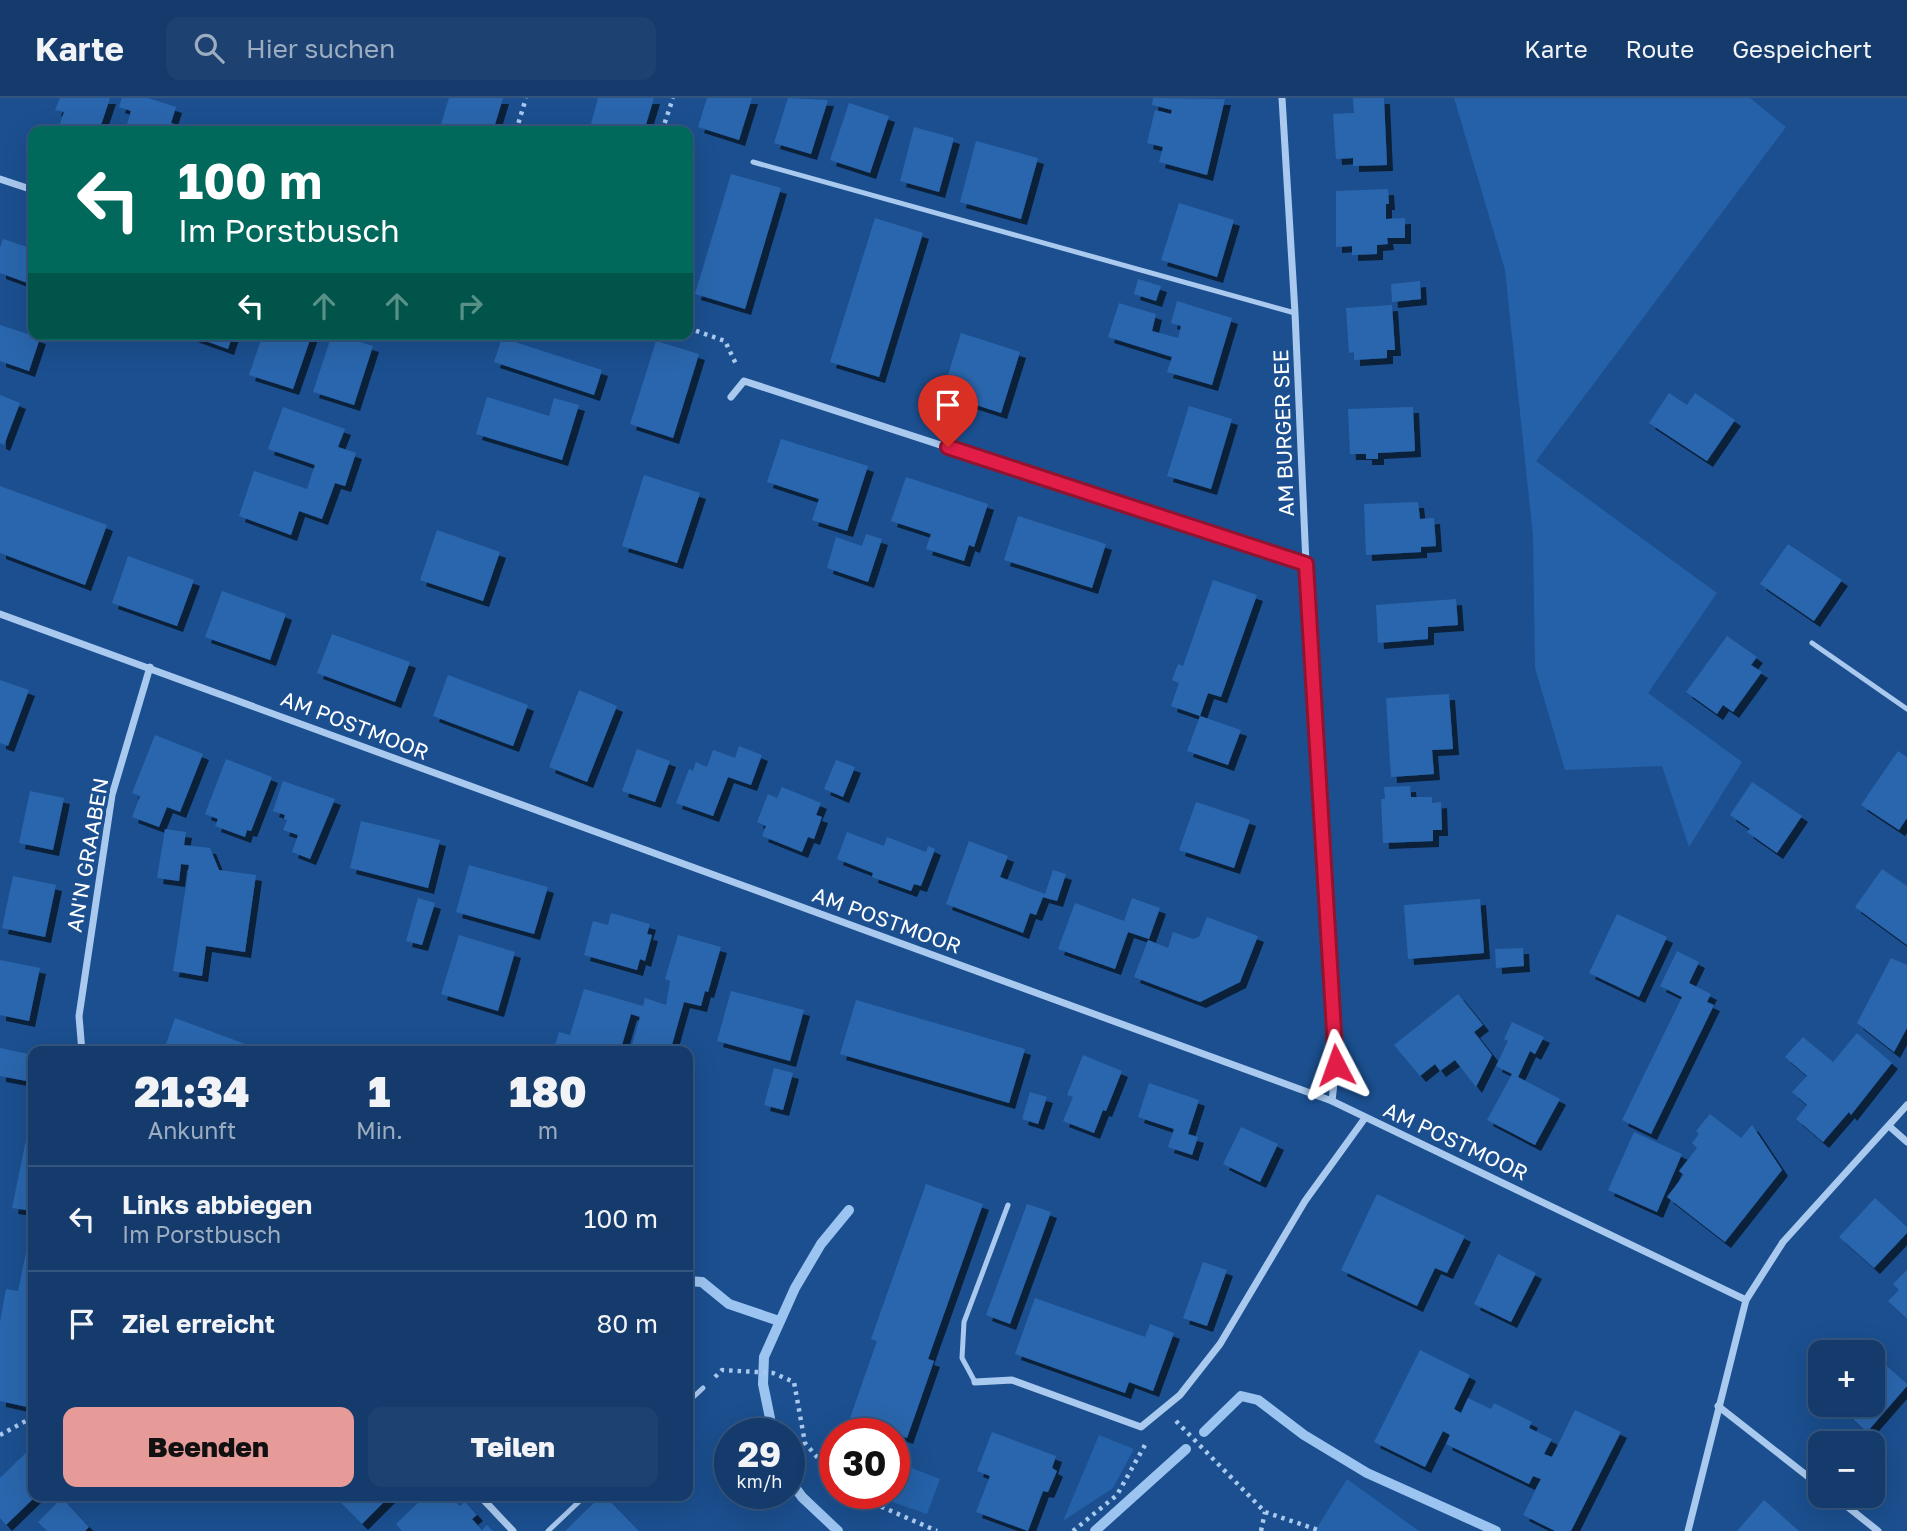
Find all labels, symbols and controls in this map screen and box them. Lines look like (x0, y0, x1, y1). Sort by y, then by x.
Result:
search box (166, 17, 656, 80)
text: Karte (35, 29, 124, 68)
icon: search (190, 29, 228, 67)
text: Hier suchen (246, 33, 395, 64)
text: Karte (1524, 34, 1588, 63)
text: Route (1626, 34, 1694, 63)
text: Gespeichert (1732, 34, 1872, 63)
text: 100 m (178, 151, 322, 210)
icon: left (63, 154, 154, 245)
text: Im Porstbusch (178, 211, 400, 249)
icon: left (232, 287, 270, 325)
icon: ahead (305, 287, 343, 325)
icon: ahead (378, 287, 416, 325)
icon: right (451, 287, 489, 325)
street label: AM BURGER SEE (1267, 349, 1299, 517)
pin (918, 375, 978, 447)
icon: arrive (929, 386, 967, 424)
street label: AM POSTMOOR (277, 685, 433, 765)
street label: AN'N GRAABEN (61, 776, 113, 934)
street label: AM POSTMOOR (809, 881, 965, 959)
position arrow (1299, 1028, 1373, 1102)
text: 21:34 (134, 1066, 250, 1116)
text: 1 (368, 1066, 391, 1116)
text: 180 (509, 1066, 587, 1116)
street label: AM POSTMOOR (1380, 1096, 1532, 1186)
text: Ankunft (148, 1116, 236, 1144)
text: Min. (356, 1116, 403, 1144)
text: m (538, 1116, 558, 1144)
text: Links abbiegen (122, 1189, 312, 1220)
icon: left (63, 1200, 101, 1238)
text: 100 m (584, 1203, 658, 1234)
text: Im Porstbusch (122, 1220, 281, 1248)
icon: arrive (63, 1305, 101, 1343)
text: Ziel erreicht (122, 1308, 275, 1339)
text: 80 m (597, 1308, 658, 1339)
map controls (1808, 1340, 1885, 1508)
button: + (1808, 1340, 1885, 1417)
button: Beenden (63, 1407, 354, 1487)
button: Teilen (368, 1407, 658, 1487)
speed limit sign: 30 (819, 1418, 910, 1509)
button: − (1808, 1431, 1885, 1508)
text: 29 (738, 1433, 781, 1475)
text: km/h (737, 1470, 782, 1492)

